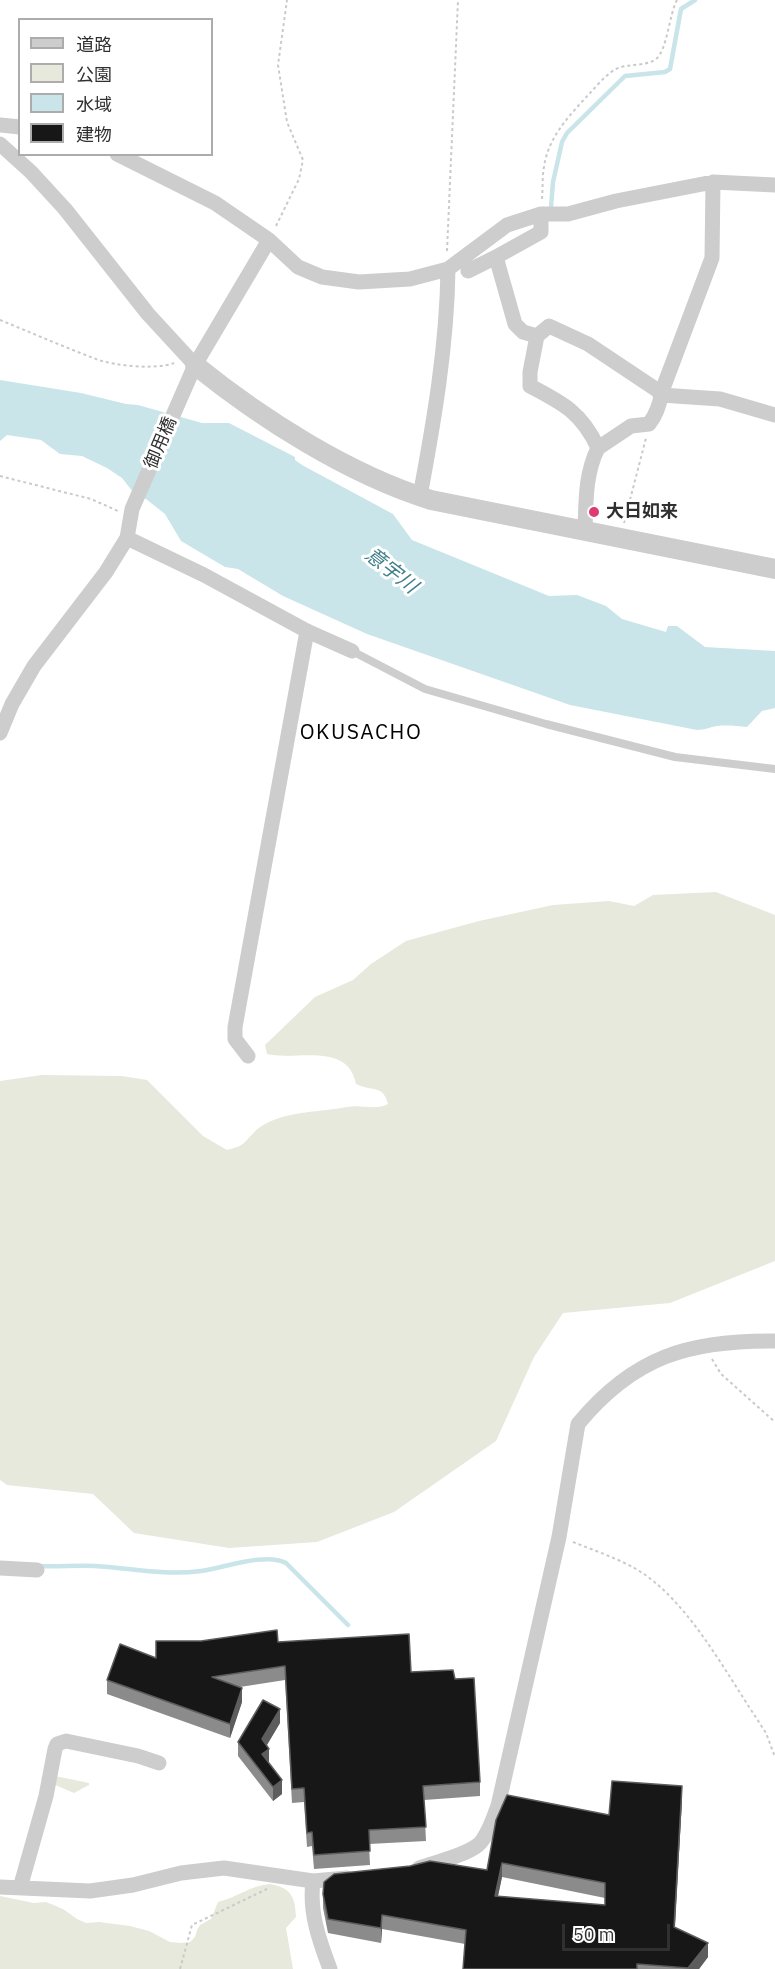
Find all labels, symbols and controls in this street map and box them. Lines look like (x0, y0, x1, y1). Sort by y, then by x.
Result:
legend (18, 18, 213, 156)
text: 道路 (76, 33, 112, 56)
text: 公園 (76, 63, 112, 86)
text: 水域 (76, 93, 112, 116)
text: 建物 (76, 123, 112, 146)
street label: 御用橋 (141, 414, 181, 472)
place label: 大日如来 (606, 501, 678, 523)
marker: 大日如来 (587, 505, 601, 519)
water label: 意宇川 (360, 543, 422, 599)
district label: OKUSACHO (300, 720, 422, 746)
scale bar (565, 1912, 673, 1950)
text: 50 m (573, 1923, 615, 1946)

